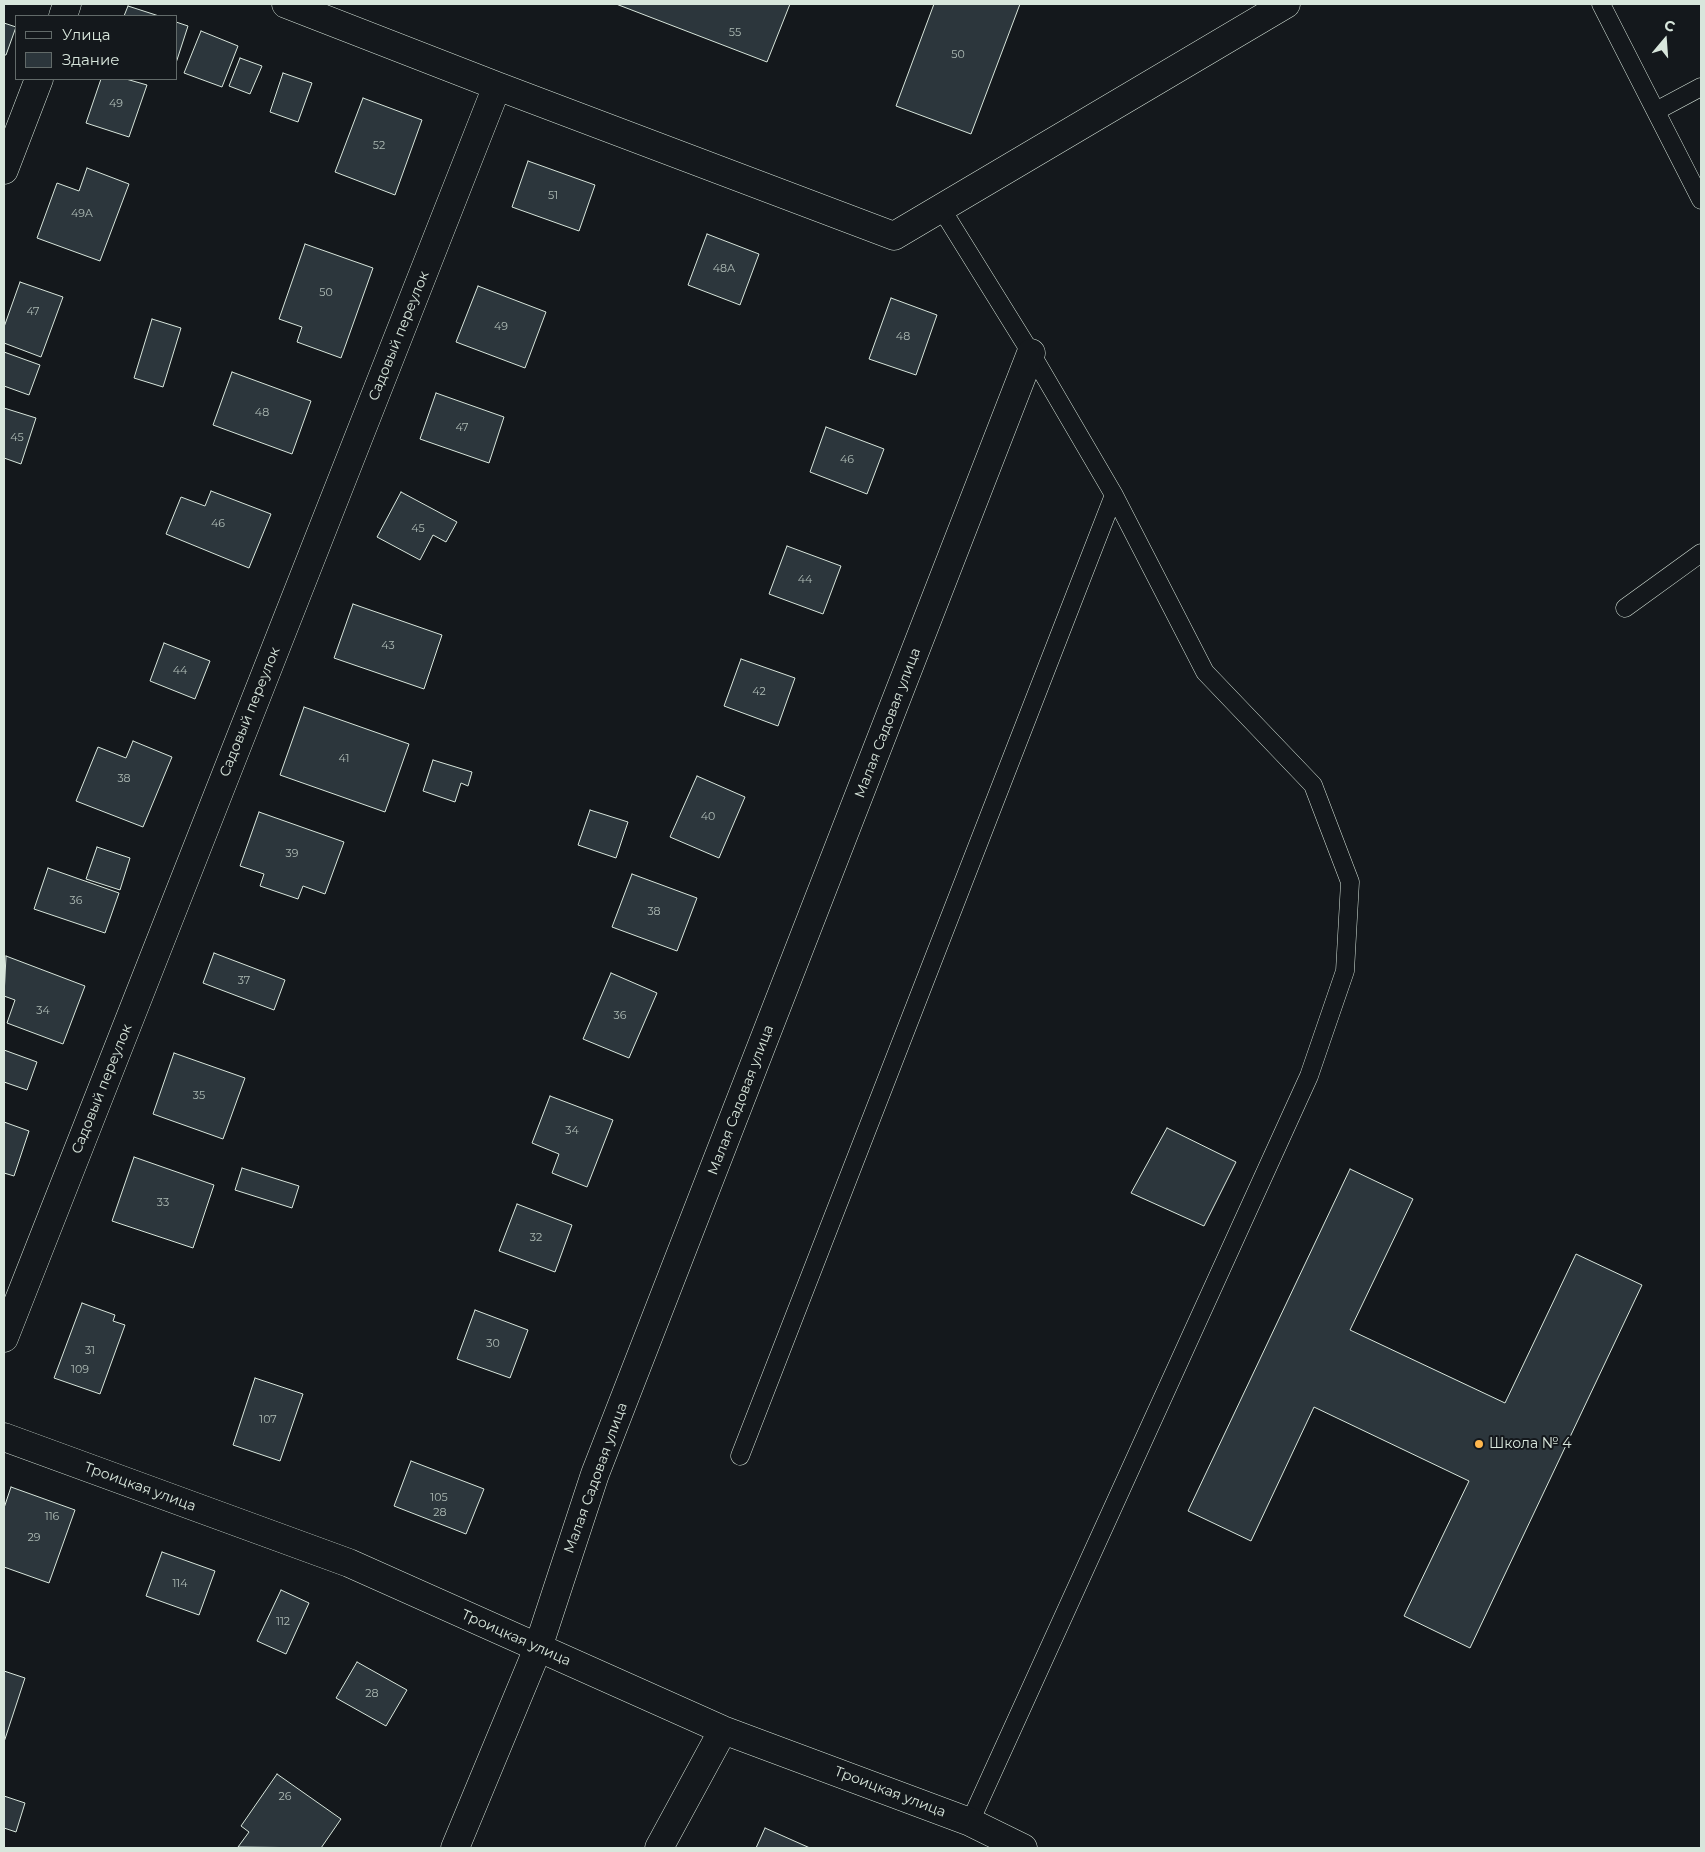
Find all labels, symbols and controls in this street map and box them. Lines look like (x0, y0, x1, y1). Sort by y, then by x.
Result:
legend (15, 15, 178, 80)
north arrow (1640, 15, 1690, 65)
text: С (1662, 16, 1677, 36)
text: Улица (62, 25, 110, 44)
house number: 55 (729, 26, 741, 40)
house number: 50 (951, 48, 965, 62)
text: Здание (62, 50, 120, 69)
house number: 49 (109, 97, 123, 111)
house number: 52 (373, 139, 385, 153)
house number: 51 (548, 189, 558, 203)
house number: 49А (71, 207, 93, 221)
house number: 48А (713, 262, 735, 276)
street label: Садовый переулок (365, 269, 433, 403)
house number: 50 (319, 286, 333, 300)
house number: 47 (26, 305, 40, 319)
house number: 49 (494, 320, 508, 334)
house number: 48 (896, 330, 910, 344)
house number: 48 (255, 406, 269, 420)
house number: 47 (455, 421, 469, 435)
house number: 45 (10, 431, 24, 445)
house number: 46 (840, 453, 854, 467)
house number: 46 (211, 517, 225, 531)
house number: 45 (411, 522, 425, 536)
house number: 44 (798, 573, 812, 587)
house number: 43 (381, 639, 395, 653)
street label: Садовый переулок (216, 645, 284, 779)
street label: Малая Садовая улица (852, 646, 924, 800)
house number: 44 (173, 664, 187, 678)
house number: 42 (752, 685, 766, 699)
house number: 41 (339, 752, 349, 766)
house number: 38 (117, 772, 131, 786)
house number: 40 (701, 810, 715, 824)
house number: 39 (286, 847, 298, 861)
house number: 36 (70, 894, 82, 908)
house number: 38 (647, 905, 661, 919)
house number: 37 (238, 974, 250, 988)
house number: 34 (36, 1004, 50, 1018)
house number: 36 (614, 1009, 626, 1023)
street label: Садовый переулок (68, 1022, 136, 1156)
street label: Малая Садовая улица (705, 1023, 777, 1177)
house number: 35 (193, 1089, 205, 1103)
house number: 34 (565, 1124, 579, 1138)
house number: 33 (157, 1196, 169, 1210)
house number: 32 (530, 1231, 542, 1245)
house number: 30 (486, 1337, 500, 1351)
house number: 31 (85, 1344, 95, 1358)
house number: 109 (71, 1363, 89, 1377)
street label: Малая Садовая улица (561, 1400, 631, 1556)
house number: 107 (259, 1413, 277, 1427)
place label: Школа № 4 (1489, 1436, 1571, 1452)
marker: Школа № 4 (1473, 1438, 1485, 1450)
street label: Троицкая улица (82, 1459, 198, 1515)
house number: 105 (430, 1491, 448, 1505)
house number: 28 (433, 1506, 447, 1520)
house number: 116 (45, 1510, 59, 1524)
house number: 29 (28, 1531, 40, 1545)
house number: 114 (172, 1577, 188, 1591)
street label: Троицкая улица (459, 1606, 573, 1670)
house number: 112 (276, 1615, 290, 1629)
house number: 28 (365, 1687, 379, 1701)
street label: Троицкая улица (832, 1763, 948, 1821)
house number: 26 (279, 1790, 291, 1804)

